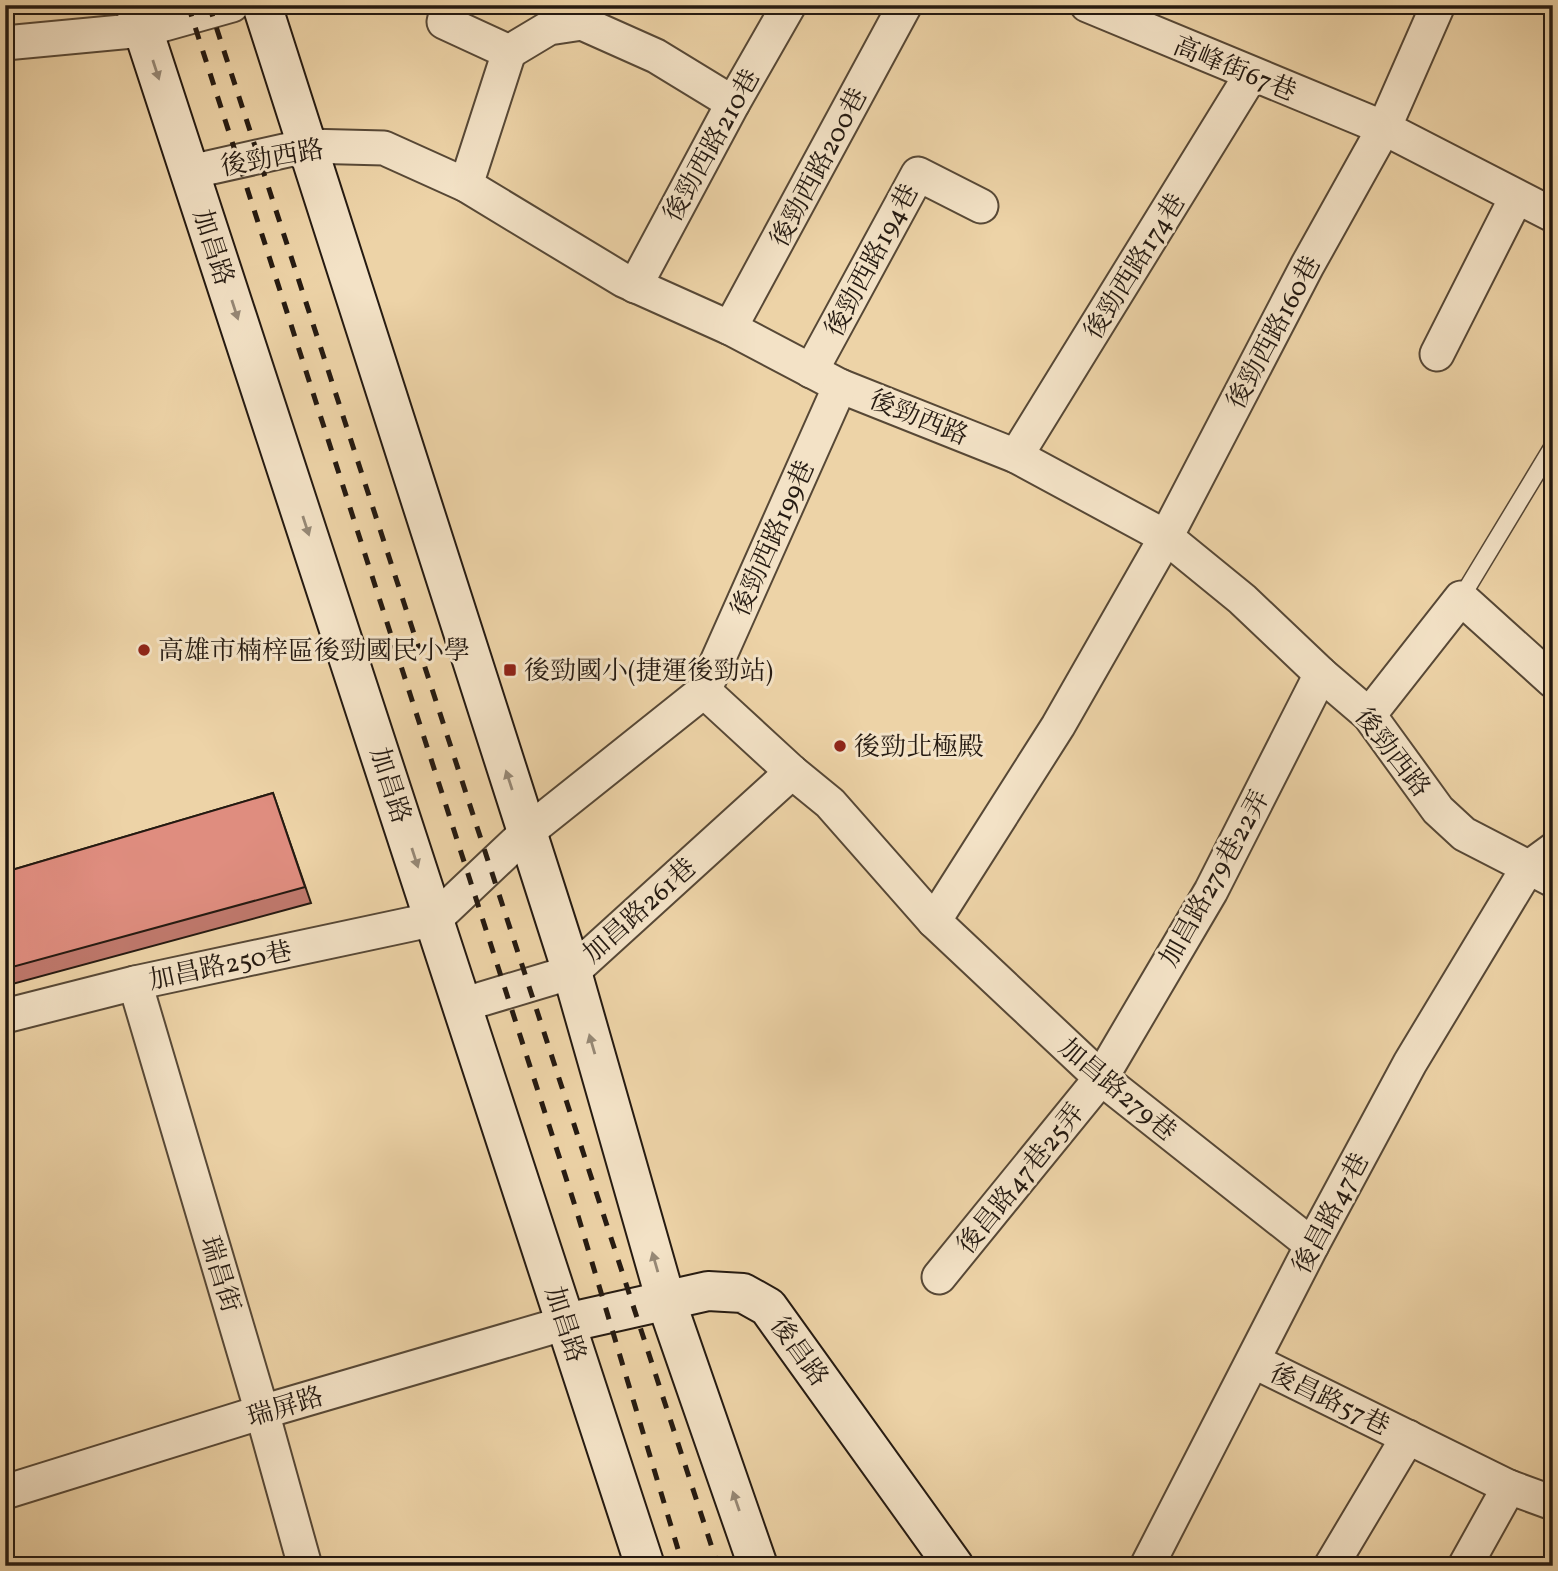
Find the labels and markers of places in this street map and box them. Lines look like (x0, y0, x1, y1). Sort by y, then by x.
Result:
place label: 高雄市楠梓區後勁國民小學 (158, 634, 470, 670)
marker: 高雄市楠梓區後勁國民小學 (136, 642, 152, 658)
place label: 後勁國小(捷運後勁站) (524, 654, 773, 690)
marker: 後勁國小(捷運後勁站) (502, 662, 518, 678)
place label: 後勁北極殿 (854, 730, 984, 766)
marker: 後勁北極殿 (832, 738, 848, 754)

